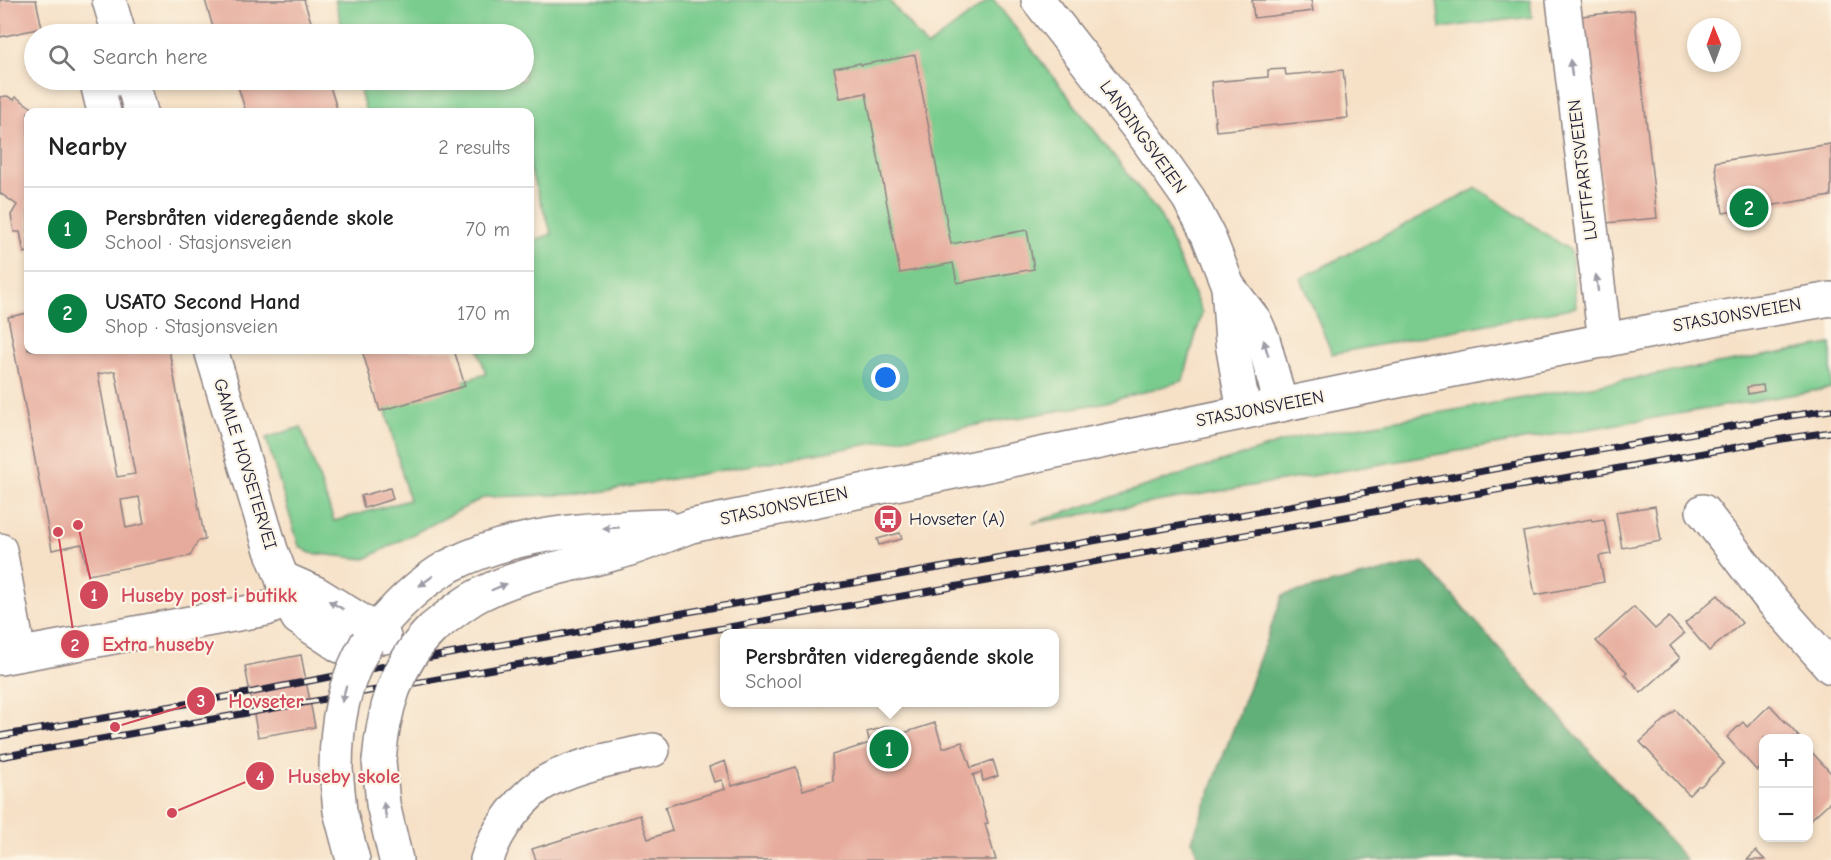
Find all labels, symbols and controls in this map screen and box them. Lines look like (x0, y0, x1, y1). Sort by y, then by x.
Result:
north arrow (1687, 18, 1741, 72)
search box (24, 24, 534, 90)
icon: search (45, 41, 78, 74)
text: Search here (93, 44, 208, 70)
one-way arrow (1567, 59, 1576, 78)
street label: LANDINGSVEIEN (1095, 77, 1191, 197)
street label: LUFTFARTSVEIEN (1564, 98, 1602, 242)
text: Nearby (48, 132, 127, 162)
text: 2 results (438, 136, 510, 159)
pin: 2 (1730, 186, 1768, 230)
text: Persbråten videregående skole (105, 205, 394, 231)
text: 1 (64, 218, 71, 241)
text: 70 m (465, 218, 510, 241)
text: School · Stasjonsveien (105, 231, 292, 254)
one-way arrow (1592, 273, 1602, 292)
text: USATO Second Hand (105, 289, 300, 315)
street label: STASJONSVEIEN (1671, 293, 1803, 337)
text: 2 (63, 302, 72, 325)
text: 170 m (457, 302, 510, 325)
text: Shop · Stasjonsveien (105, 315, 278, 338)
one-way arrow (1260, 339, 1270, 357)
your location (871, 363, 900, 392)
street label: GAMLE HOVSETERVEI (209, 376, 281, 552)
street label: STASJONSVEIEN (1194, 386, 1326, 432)
street label: STASJONSVEIEN (718, 482, 850, 530)
bus stop icon: Hovseter (A) (872, 503, 904, 535)
place label: Hovseter (A) (909, 509, 1005, 530)
one-way arrow (602, 524, 621, 533)
one-way arrow (419, 575, 435, 587)
callout: Huseby post i butikk (79, 576, 309, 614)
one-way arrow (491, 582, 509, 592)
text: Huseby post i butikk (121, 584, 297, 607)
text: 1 (90, 585, 98, 606)
one-way arrow (328, 600, 344, 611)
callout: Extra huseby (60, 625, 226, 663)
popup (720, 629, 1059, 707)
text: Extra huseby (102, 633, 215, 656)
text: 2 (71, 635, 80, 656)
text: Persbråten videregående skole (745, 644, 1034, 670)
text: School (745, 670, 802, 693)
callout: Hovseter (186, 682, 316, 720)
one-way arrow (339, 685, 349, 703)
text: Hovseter (228, 690, 304, 713)
text: 3 (197, 691, 205, 712)
pin: 1 (870, 726, 908, 771)
map controls (1759, 734, 1813, 842)
button: + (1759, 734, 1813, 788)
callout: Huseby skole (245, 757, 412, 795)
text: Huseby skole (288, 765, 400, 788)
text: 4 (256, 767, 264, 788)
button: − (1759, 788, 1813, 842)
one-way arrow (380, 801, 389, 820)

